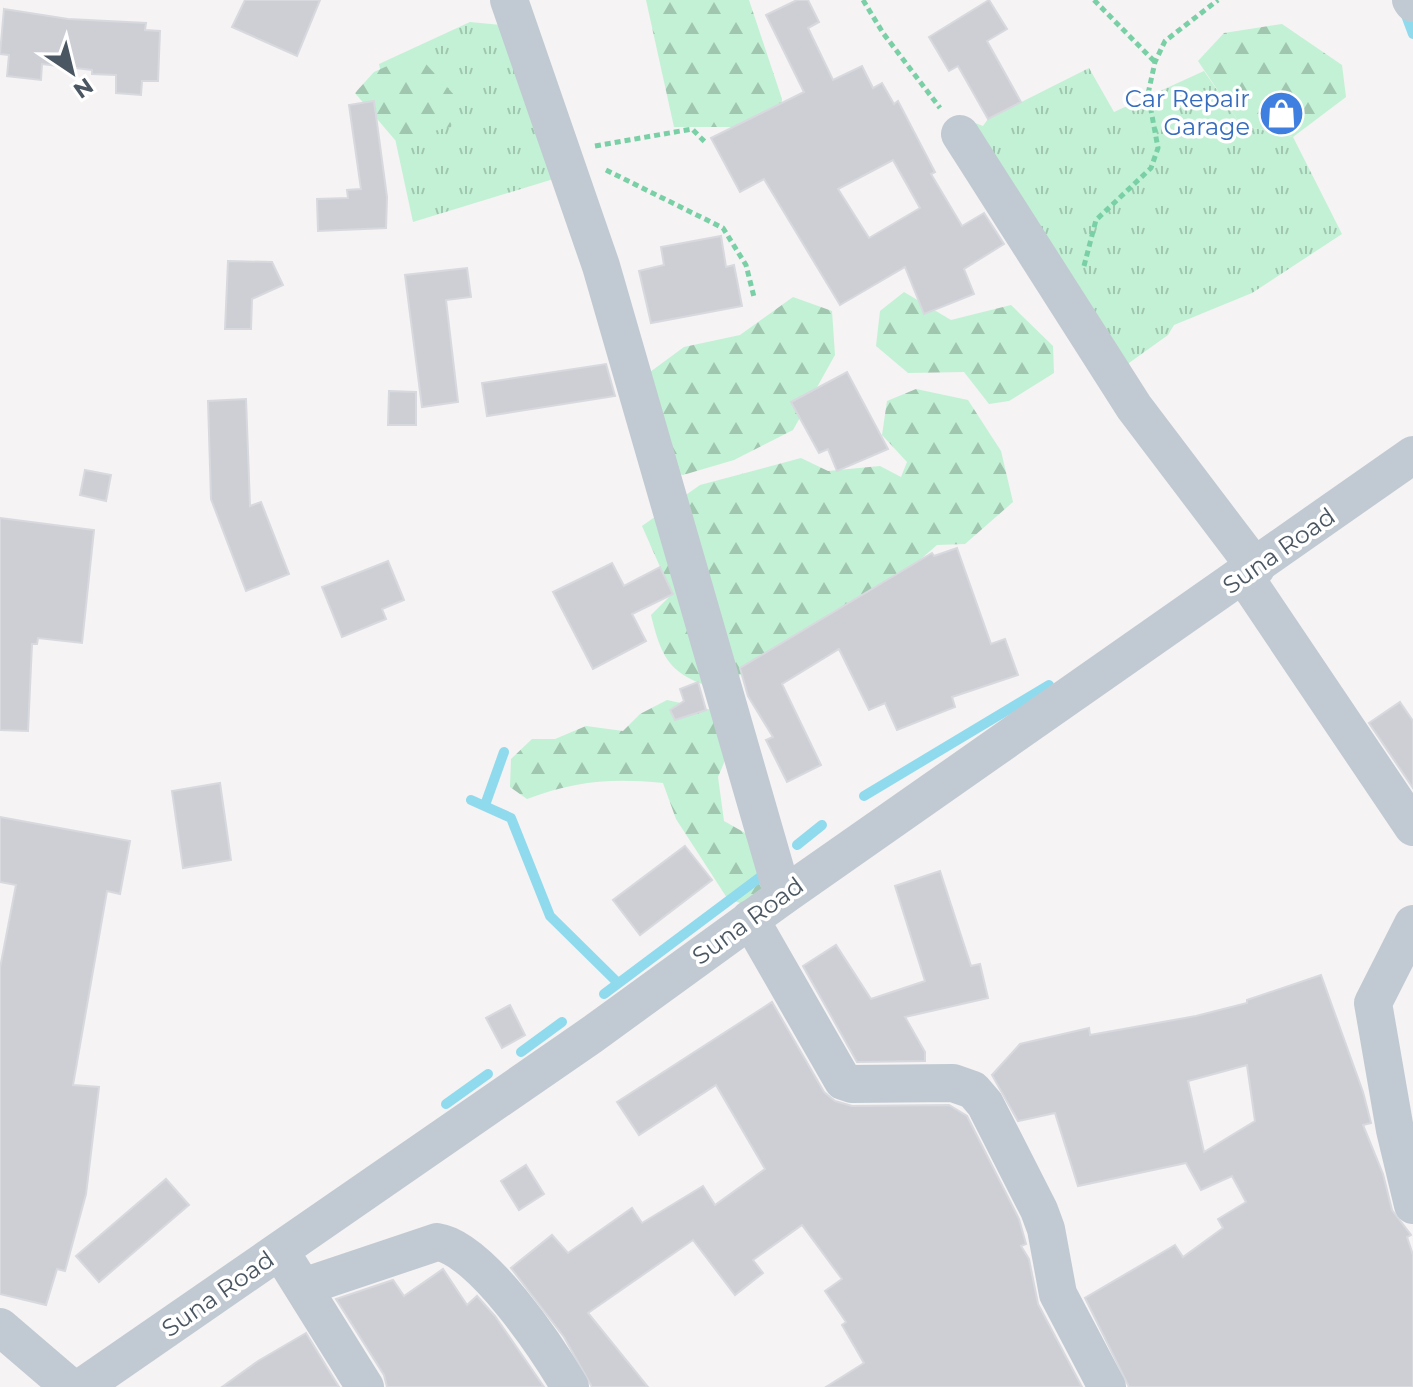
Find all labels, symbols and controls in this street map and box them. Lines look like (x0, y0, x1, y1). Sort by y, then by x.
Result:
north arrow (32, 32, 112, 112)
text: N (68, 72, 98, 104)
place label: Car Repair Garage (1125, 84, 1250, 141)
shop icon: Car Repair Garage (1257, 89, 1305, 137)
street label: Suna Road (1217, 501, 1340, 600)
street label: Suna Road (686, 871, 809, 971)
street label: Suna Road (156, 1244, 279, 1343)

